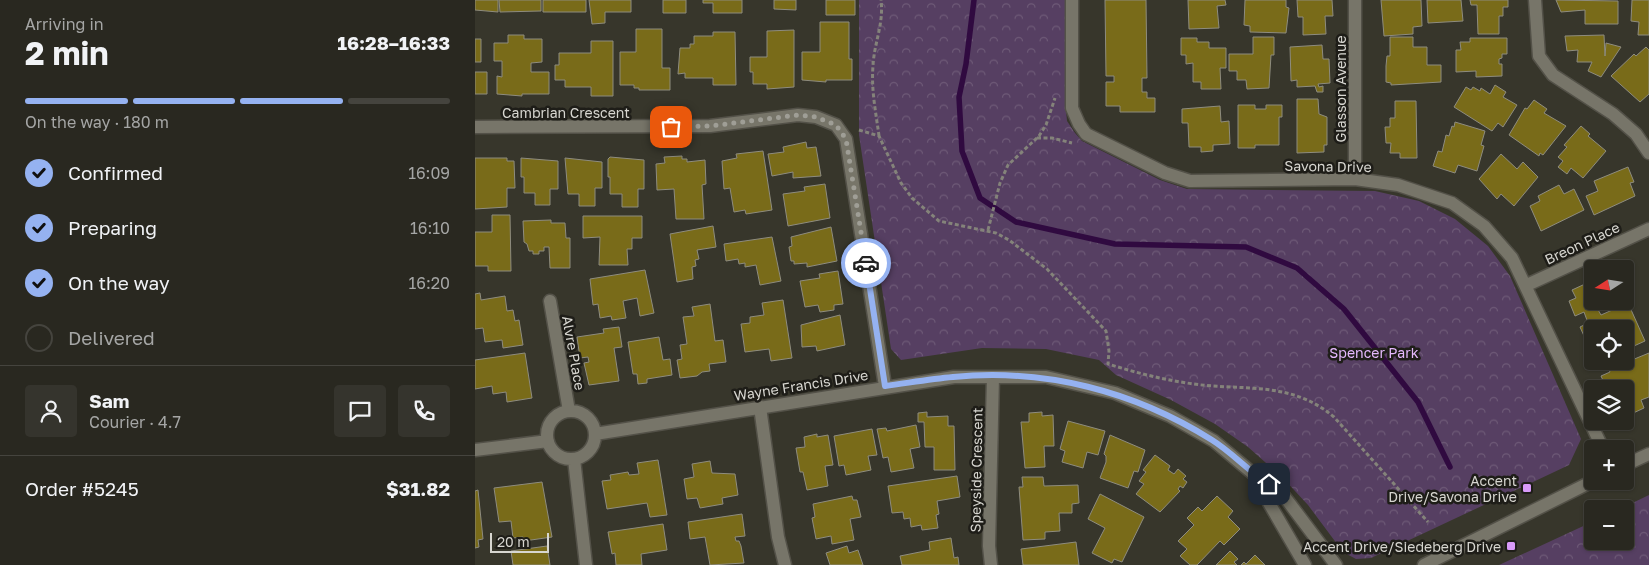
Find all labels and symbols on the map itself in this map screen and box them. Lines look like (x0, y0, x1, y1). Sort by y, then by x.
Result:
street label: Glasson Avenue (1332, 35, 1349, 143)
street label: Cambrian Crescent (502, 104, 630, 121)
pin (650, 106, 692, 148)
street label: Savona Drive (1284, 157, 1372, 175)
street label: Breon Place (1542, 218, 1622, 268)
courier (841, 238, 891, 288)
north arrow (1584, 260, 1634, 310)
street label: Alvre Place (559, 314, 589, 392)
park label: Spencer Park (1329, 344, 1419, 361)
street label: Wayne Francis Drive (733, 366, 869, 404)
street label: Speyside Crescent (966, 407, 986, 533)
pin (1248, 463, 1290, 505)
place label: Accent Drive/Savona Drive (1388, 472, 1517, 505)
marker: Accent Drive/Savona Drive (1521, 482, 1533, 494)
scale bar (490, 530, 549, 553)
place label: Accent Drive/Siedeberg Drive (1303, 538, 1501, 555)
marker: Accent Drive/Siedeberg Drive (1505, 540, 1517, 552)

